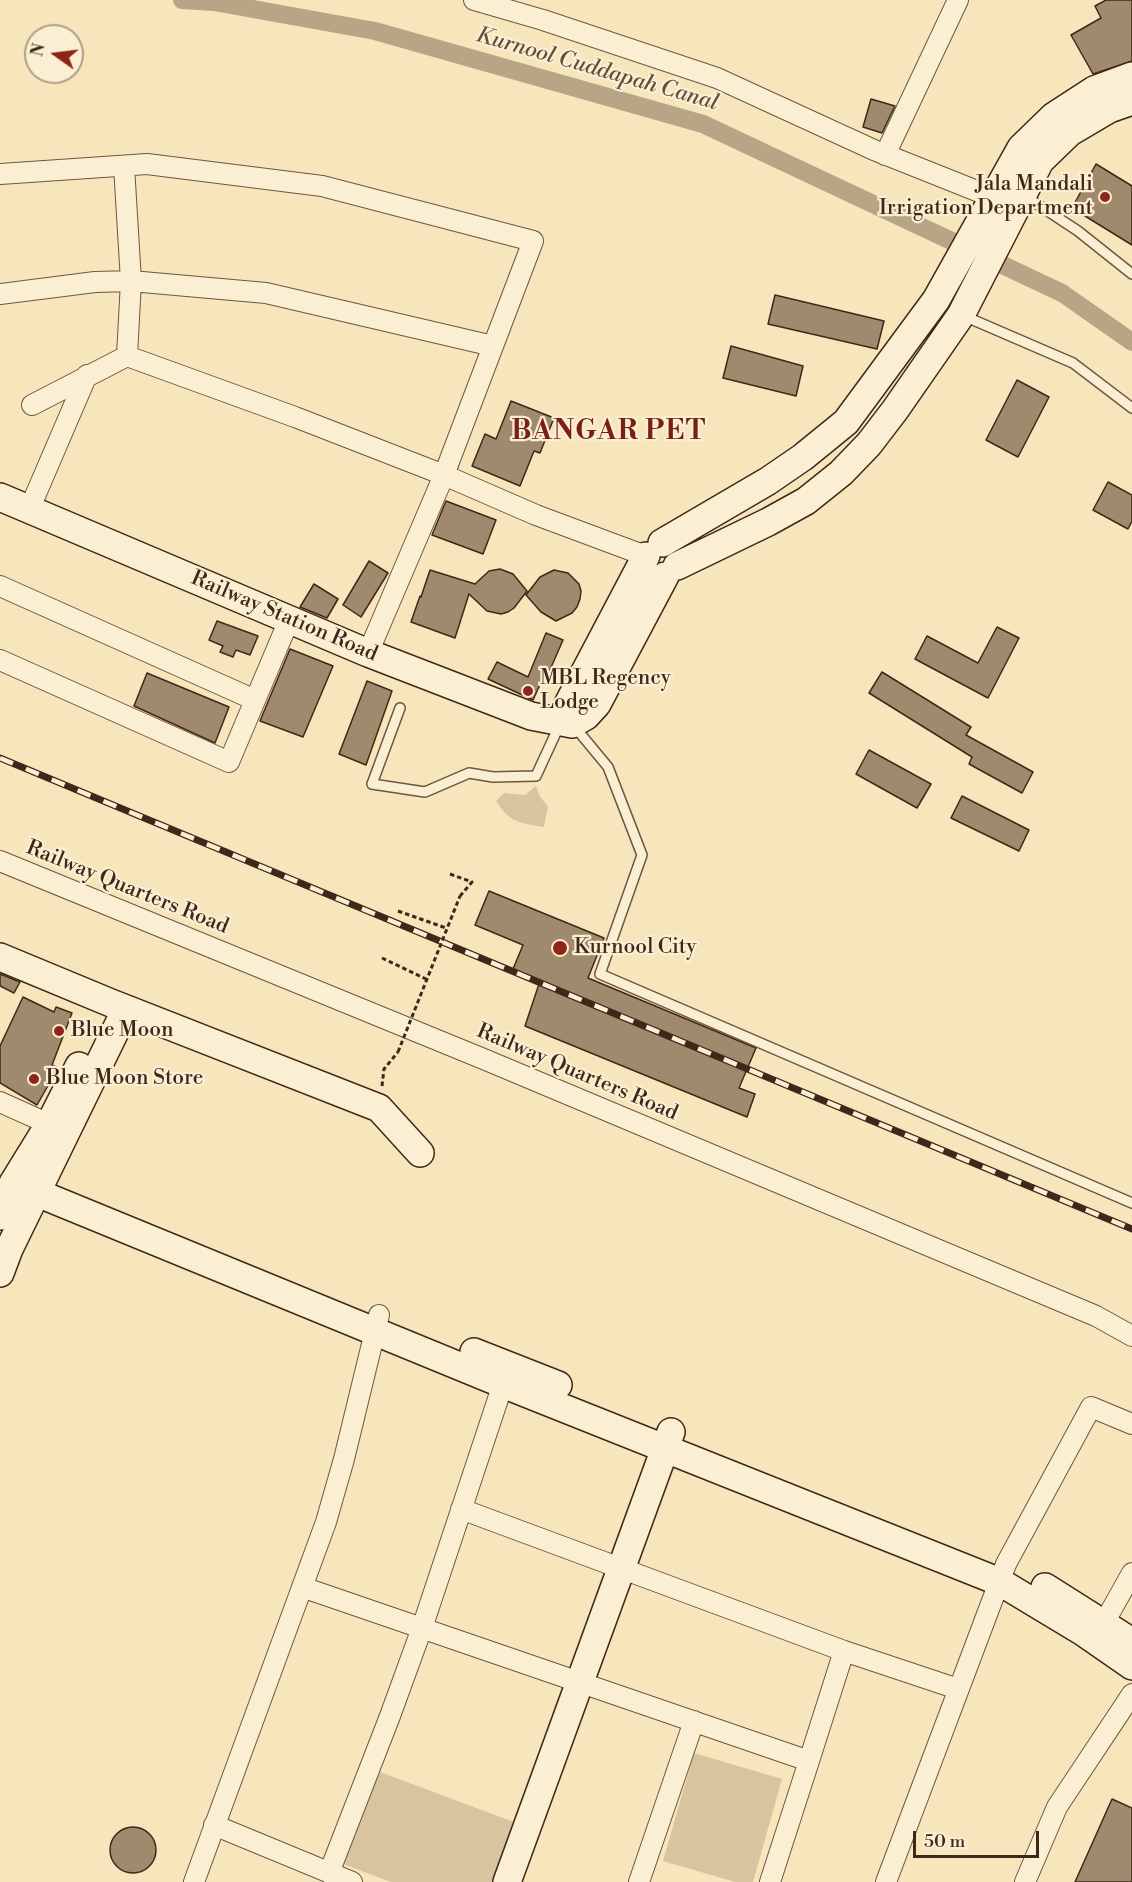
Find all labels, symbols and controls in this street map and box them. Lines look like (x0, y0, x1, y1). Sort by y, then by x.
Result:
water label: Kurnool Cuddapah Canal (473, 23, 721, 117)
north arrow (24, 24, 84, 84)
text: N (27, 42, 50, 59)
place label: Jala Mandali Irrigation Department (879, 172, 1093, 222)
marker: Jala Mandali Irrigation Department (1098, 190, 1112, 204)
district label: BANGAR PET (511, 417, 707, 449)
street label: Railway Station Road (187, 566, 381, 668)
place label: MBL Regency Lodge (540, 666, 671, 716)
marker: MBL Regency Lodge (521, 684, 535, 698)
street label: Railway Quarters Road (22, 836, 232, 940)
place label: Kurnool City (574, 935, 696, 961)
marker: Kurnool City (551, 939, 569, 957)
place label: Blue Moon (71, 1018, 174, 1044)
street label: Railway Quarters Road (473, 1019, 681, 1127)
marker: Blue Moon (52, 1024, 66, 1038)
place label: Blue Moon Store (46, 1066, 203, 1092)
marker: Blue Moon Store (27, 1072, 41, 1086)
scale bar (916, 1819, 1042, 1857)
text: 50 m (924, 1830, 965, 1853)

